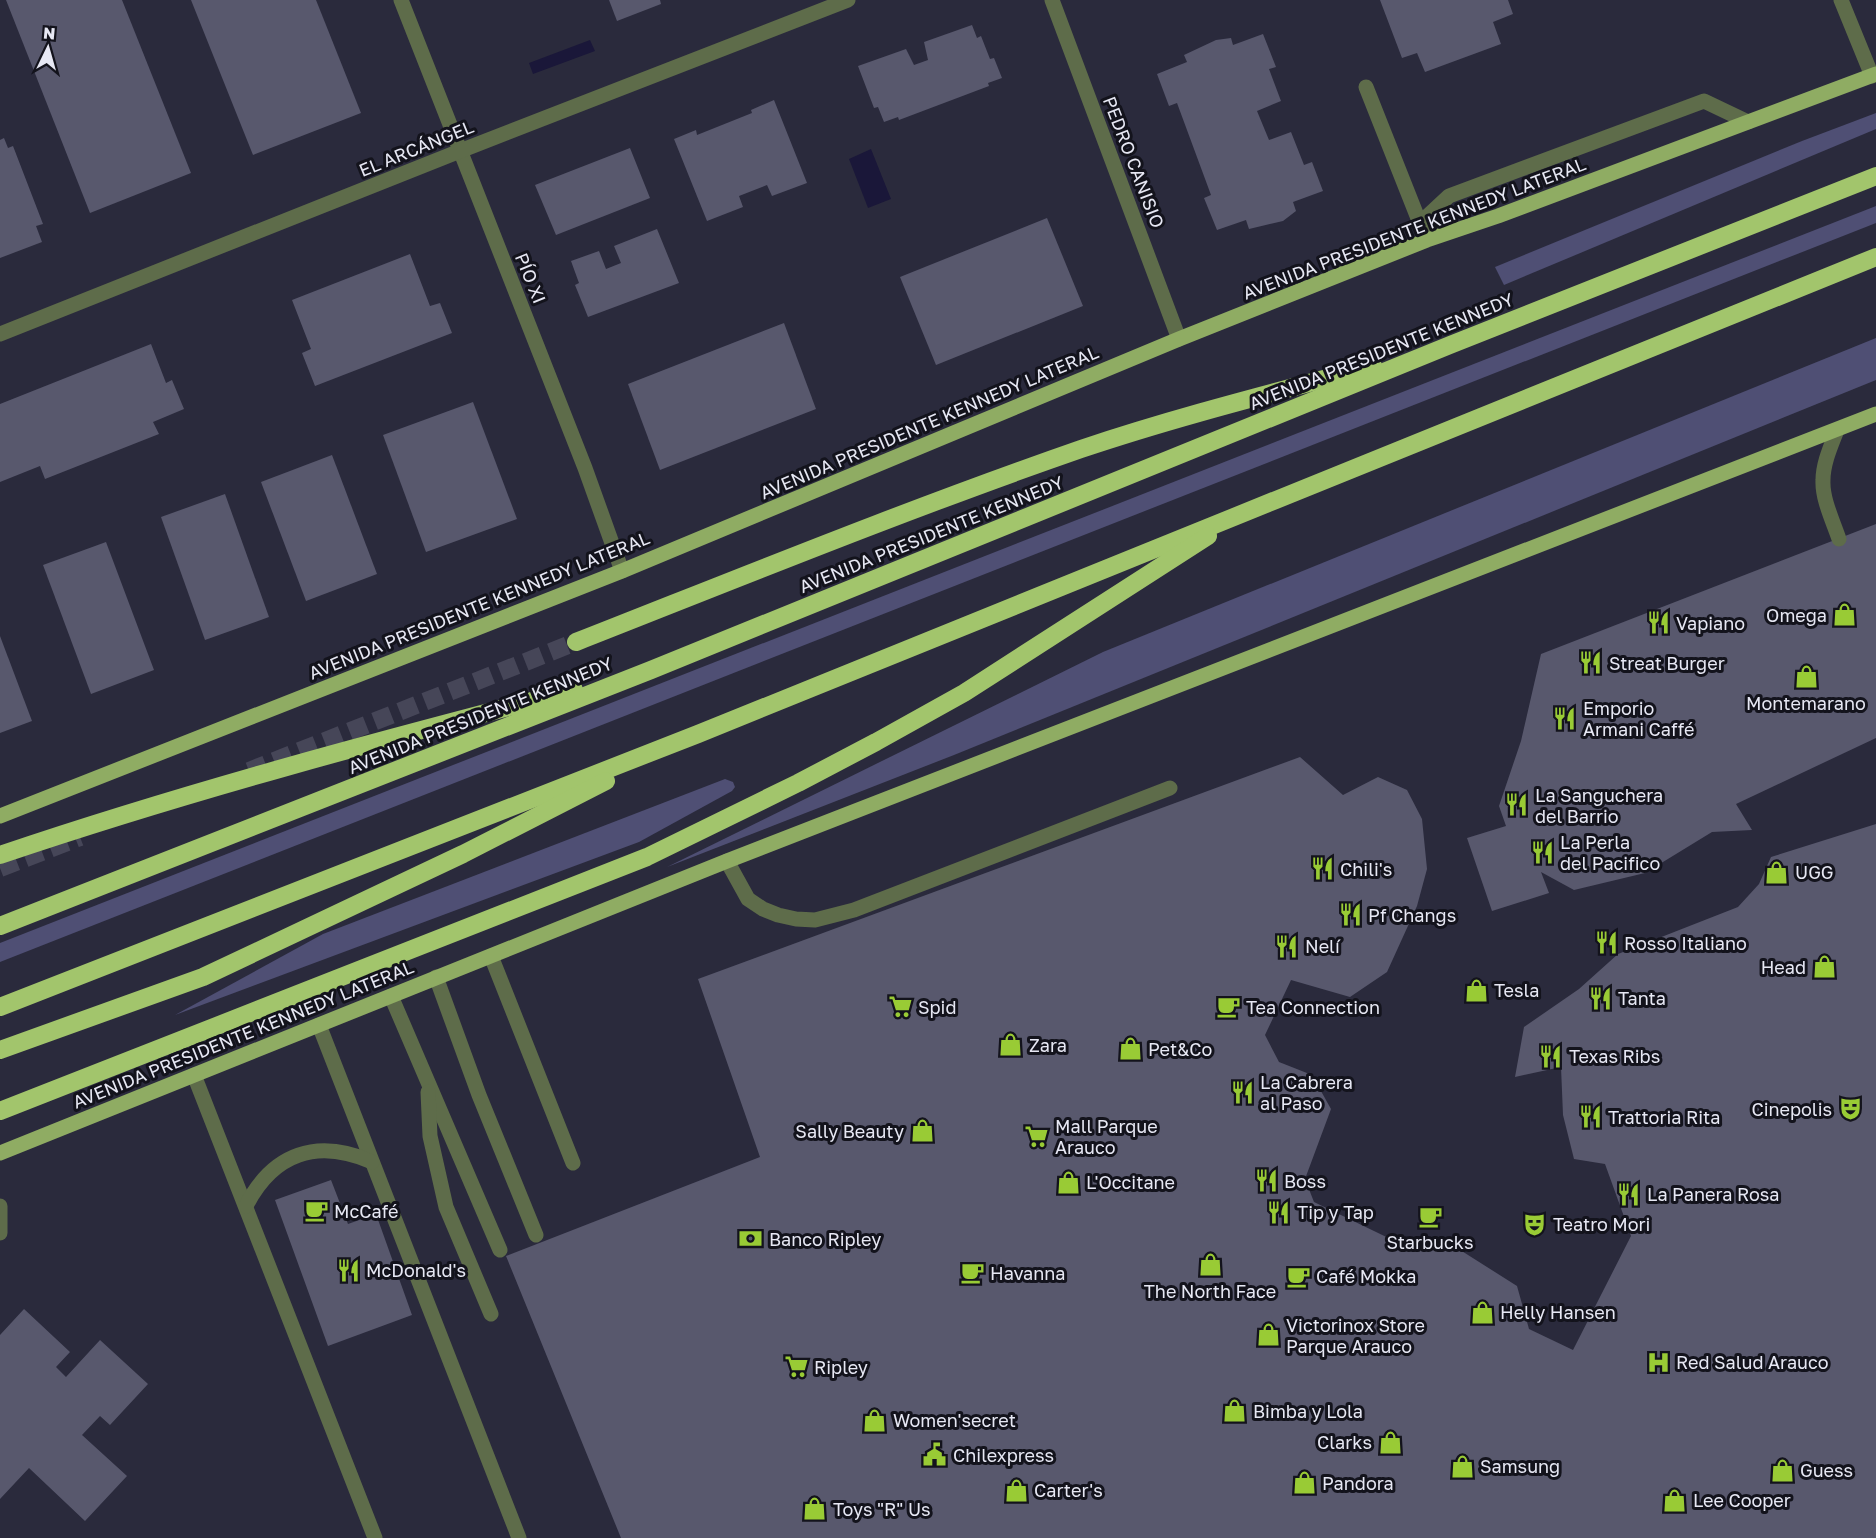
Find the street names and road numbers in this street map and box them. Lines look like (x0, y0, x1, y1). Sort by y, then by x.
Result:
street label: PEDRO CANISIO (1099, 93, 1169, 231)
street label: EL ARCÁNGEL (356, 115, 476, 181)
street label: AVENIDA PRESIDENTE KENNEDY LATERAL (1239, 152, 1589, 304)
street label: PÍO XI (511, 249, 551, 307)
street label: AVENIDA PRESIDENTE KENNEDY (1246, 288, 1517, 414)
street label: AVENIDA PRESIDENTE KENNEDY LATERAL (756, 340, 1102, 504)
street label: AVENIDA PRESIDENTE KENNEDY (796, 471, 1067, 597)
street label: AVENIDA PRESIDENTE KENNEDY LATERAL (305, 526, 653, 684)
street label: AVENIDA PRESIDENTE KENNEDY (345, 652, 616, 778)
street label: AVENIDA PRESIDENTE KENNEDY LATERAL (69, 955, 417, 1113)

